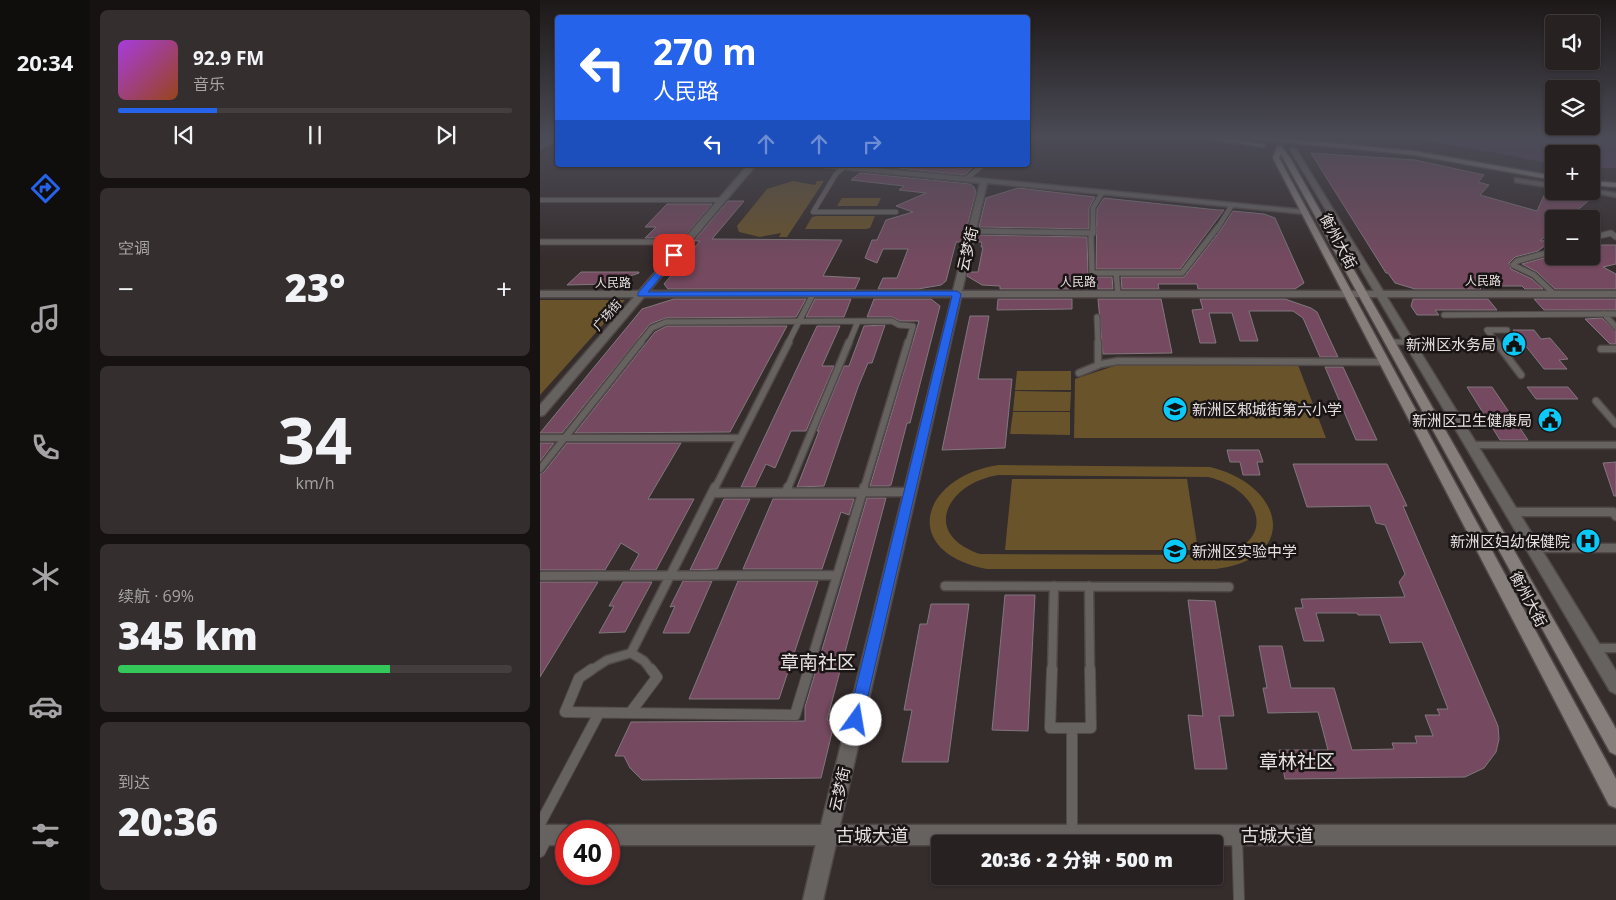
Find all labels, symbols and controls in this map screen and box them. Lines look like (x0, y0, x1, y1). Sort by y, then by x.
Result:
map controls (1545, 15, 1600, 265)
button: sound (1545, 15, 1600, 70)
text: 270 m (653, 28, 757, 75)
icon: left (570, 35, 635, 100)
text: 92.9 FM (193, 45, 264, 71)
text: 20:34 (17, 47, 73, 77)
text: 音乐 (193, 73, 225, 95)
text: 人民路 (653, 75, 719, 105)
button: layers (1545, 80, 1600, 135)
icon: previous (170, 121, 198, 149)
icon: pause (301, 121, 329, 149)
icon: next (432, 121, 460, 149)
icon: left (699, 130, 727, 158)
icon: ahead (752, 130, 780, 158)
icon: ahead (805, 130, 833, 158)
icon: right (858, 130, 886, 158)
button: + (1545, 145, 1600, 200)
icon: directions (28, 171, 63, 206)
street label: 衡州大街 (1316, 210, 1362, 272)
button: − (1545, 210, 1600, 265)
street label: 云梦街 (952, 225, 982, 273)
pin (653, 234, 695, 276)
text: 空调 (118, 237, 150, 259)
icon: arrive (660, 241, 688, 269)
text: 23° (285, 261, 345, 313)
text: − (118, 269, 134, 307)
text: + (496, 269, 512, 307)
street label: 人民路 (1465, 272, 1501, 289)
street label: 人民路 (1060, 273, 1096, 290)
street label: 人民路 (595, 274, 631, 291)
street label: 广场街 (589, 296, 625, 334)
icon: music (28, 301, 63, 336)
public building icon: 新洲区水务局 (1501, 331, 1527, 357)
place label: 新洲区水务局 (1406, 334, 1496, 354)
text: 34 (278, 395, 352, 483)
school or university icon: 新洲区邾城街第六小学 (1162, 396, 1188, 422)
place label: 新洲区邾城街第六小学 (1192, 399, 1342, 419)
public building icon: 新洲区卫生健康局 (1537, 407, 1563, 433)
place label: 新洲区卫生健康局 (1412, 410, 1532, 430)
icon: phone (28, 430, 63, 465)
text: km/h (296, 472, 334, 494)
hospital icon: 新洲区妇幼保健院 (1575, 528, 1601, 554)
place label: 新洲区妇幼保健院 (1450, 531, 1570, 551)
school or university icon: 新洲区实验中学 (1162, 538, 1188, 564)
place label: 新洲区实验中学 (1192, 541, 1297, 561)
icon: climate (28, 559, 63, 594)
street label: 衡州大街 (1506, 568, 1552, 630)
text: 续航 · 69% (118, 585, 194, 607)
text: 345 km (118, 609, 258, 661)
district label: 章南社区 (780, 649, 856, 675)
icon: car (28, 689, 63, 724)
position arrow (829, 693, 881, 745)
district label: 章林社区 (1259, 748, 1335, 774)
street label: 云梦街 (824, 765, 854, 813)
text: 到达 (118, 771, 150, 793)
text: 20:36 (118, 795, 218, 847)
icon: filters (28, 818, 63, 853)
speed limit sign: 40 (555, 820, 620, 885)
street label: 古城大道 (836, 823, 908, 847)
street label: 古城大道 (1241, 823, 1313, 847)
text: 20:36 · 2 分钟 · 500 m (981, 847, 1173, 873)

